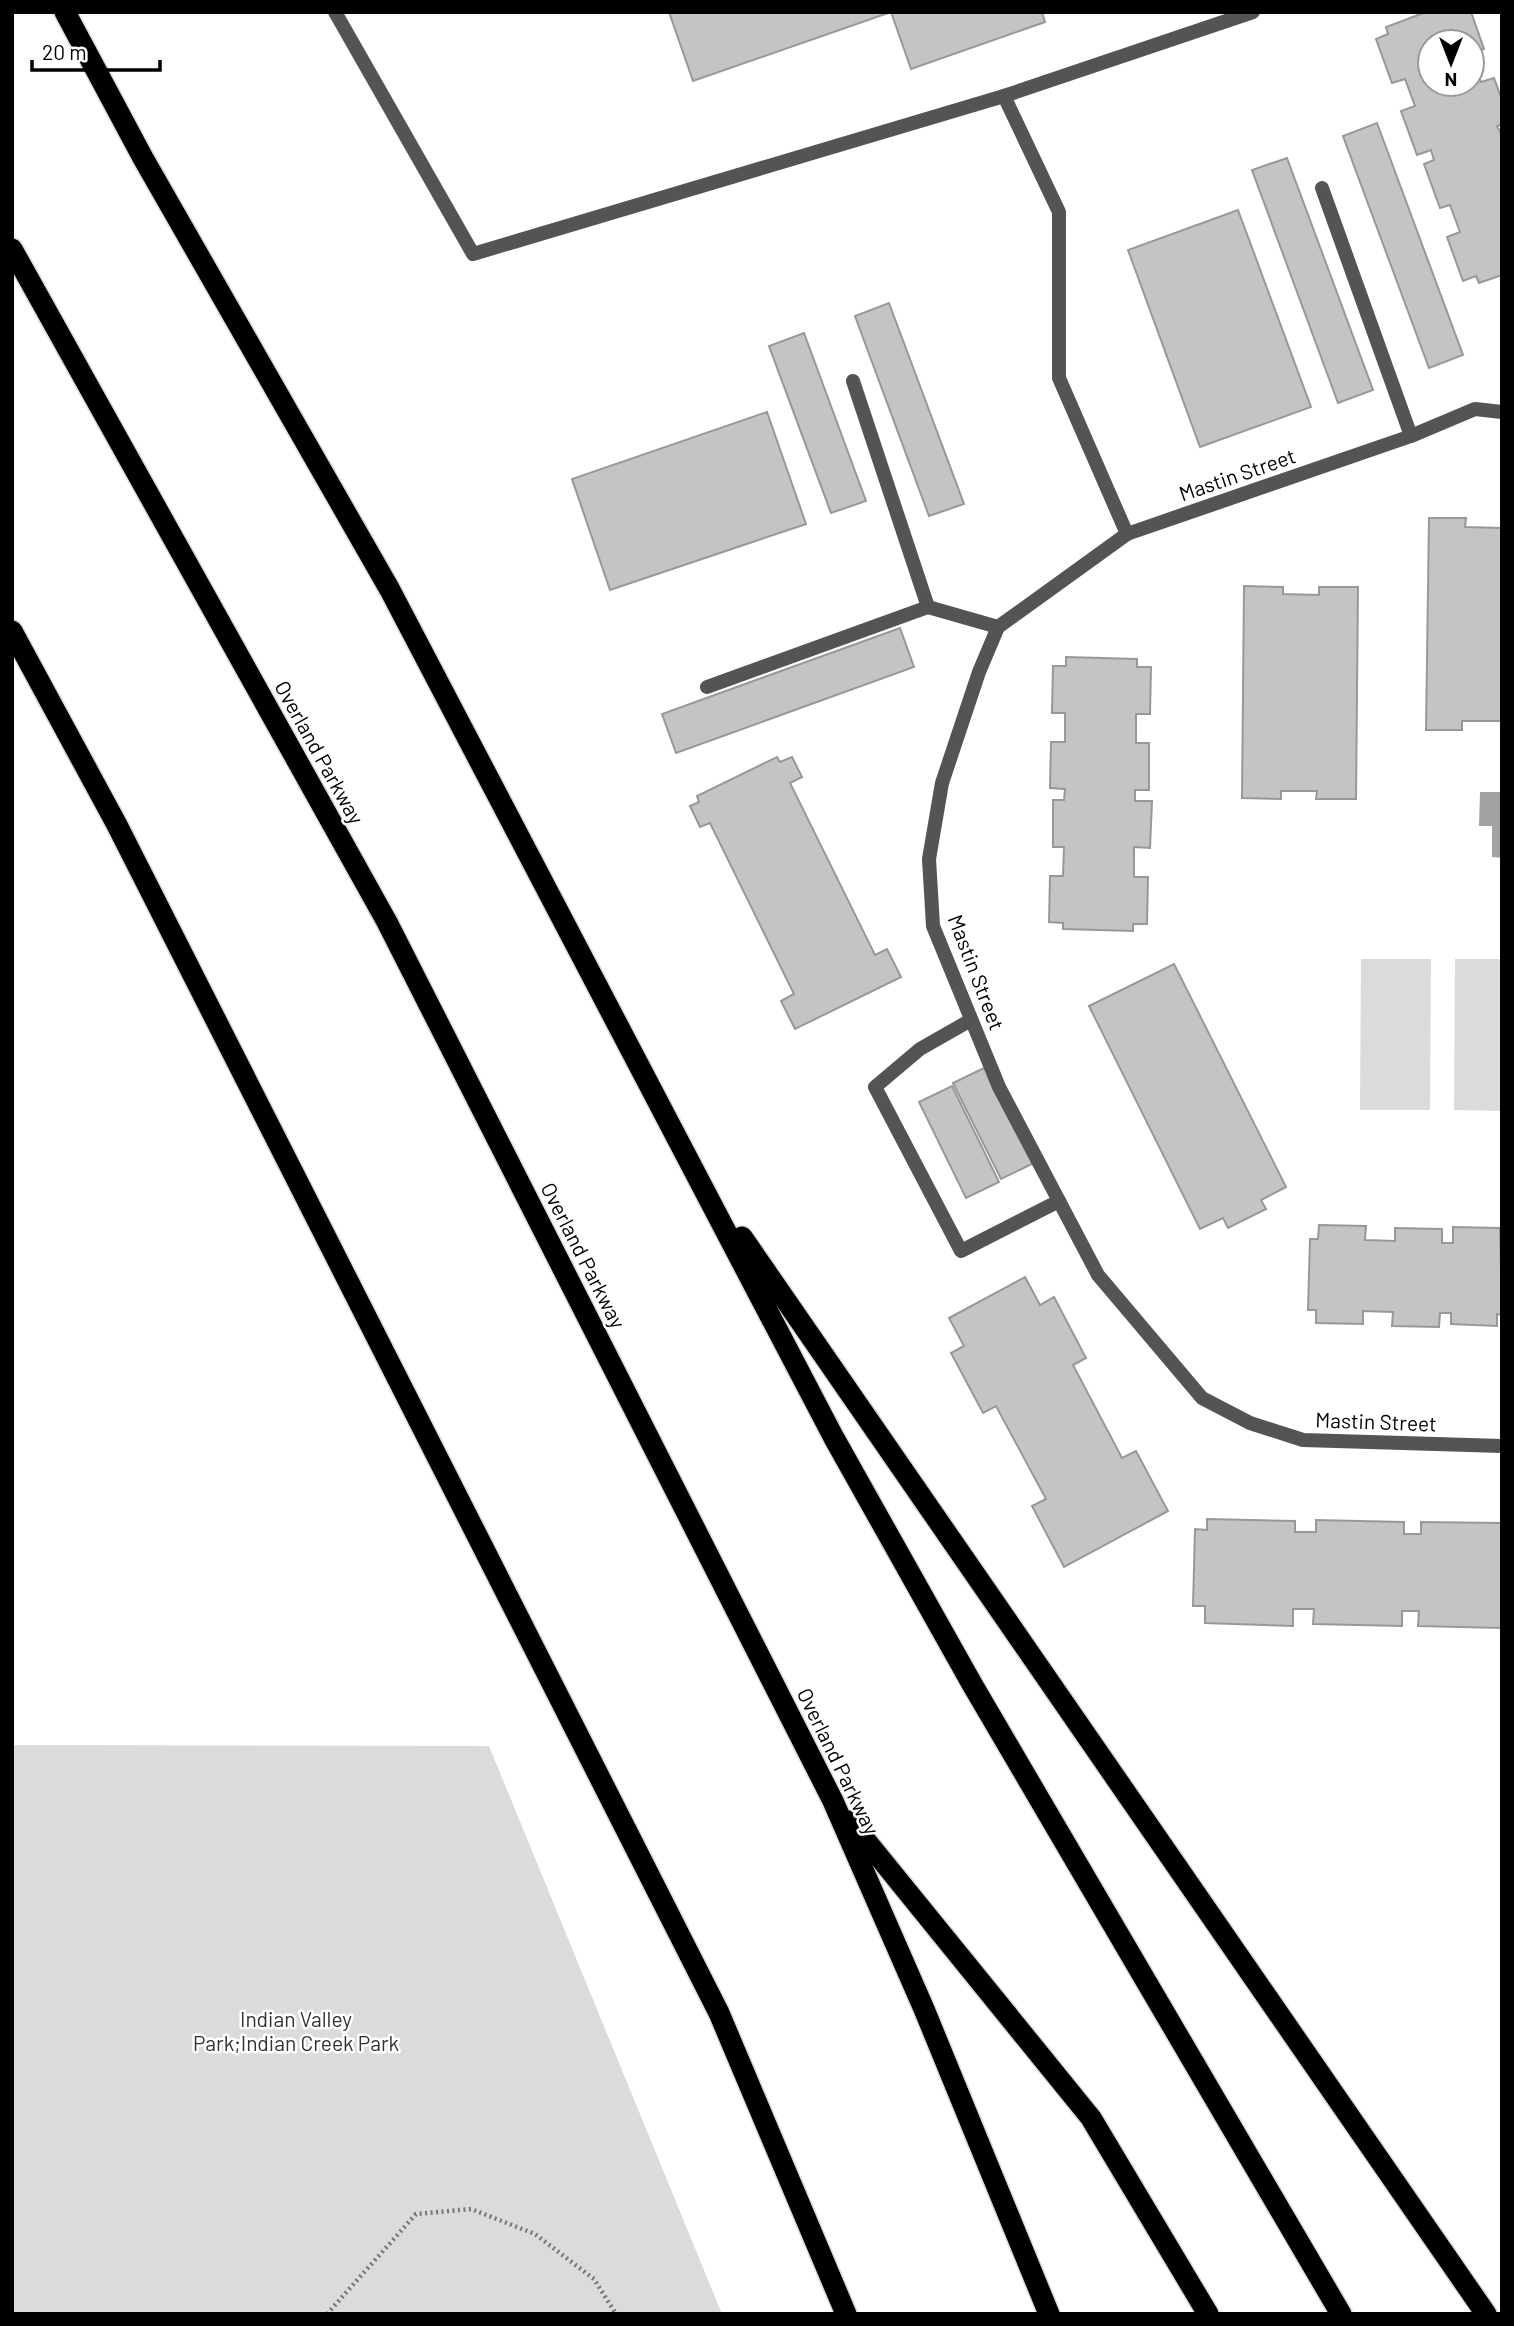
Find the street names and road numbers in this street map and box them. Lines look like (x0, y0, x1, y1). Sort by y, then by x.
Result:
street label: Mastin Street (1175, 442, 1299, 506)
street label: Overland Parkway (270, 676, 370, 828)
street label: Mastin Street (944, 911, 1010, 1033)
street label: Overland Parkway (536, 1178, 632, 1332)
street label: Mastin Street (1315, 1406, 1437, 1436)
street label: Overland Parkway (793, 1683, 886, 1839)

